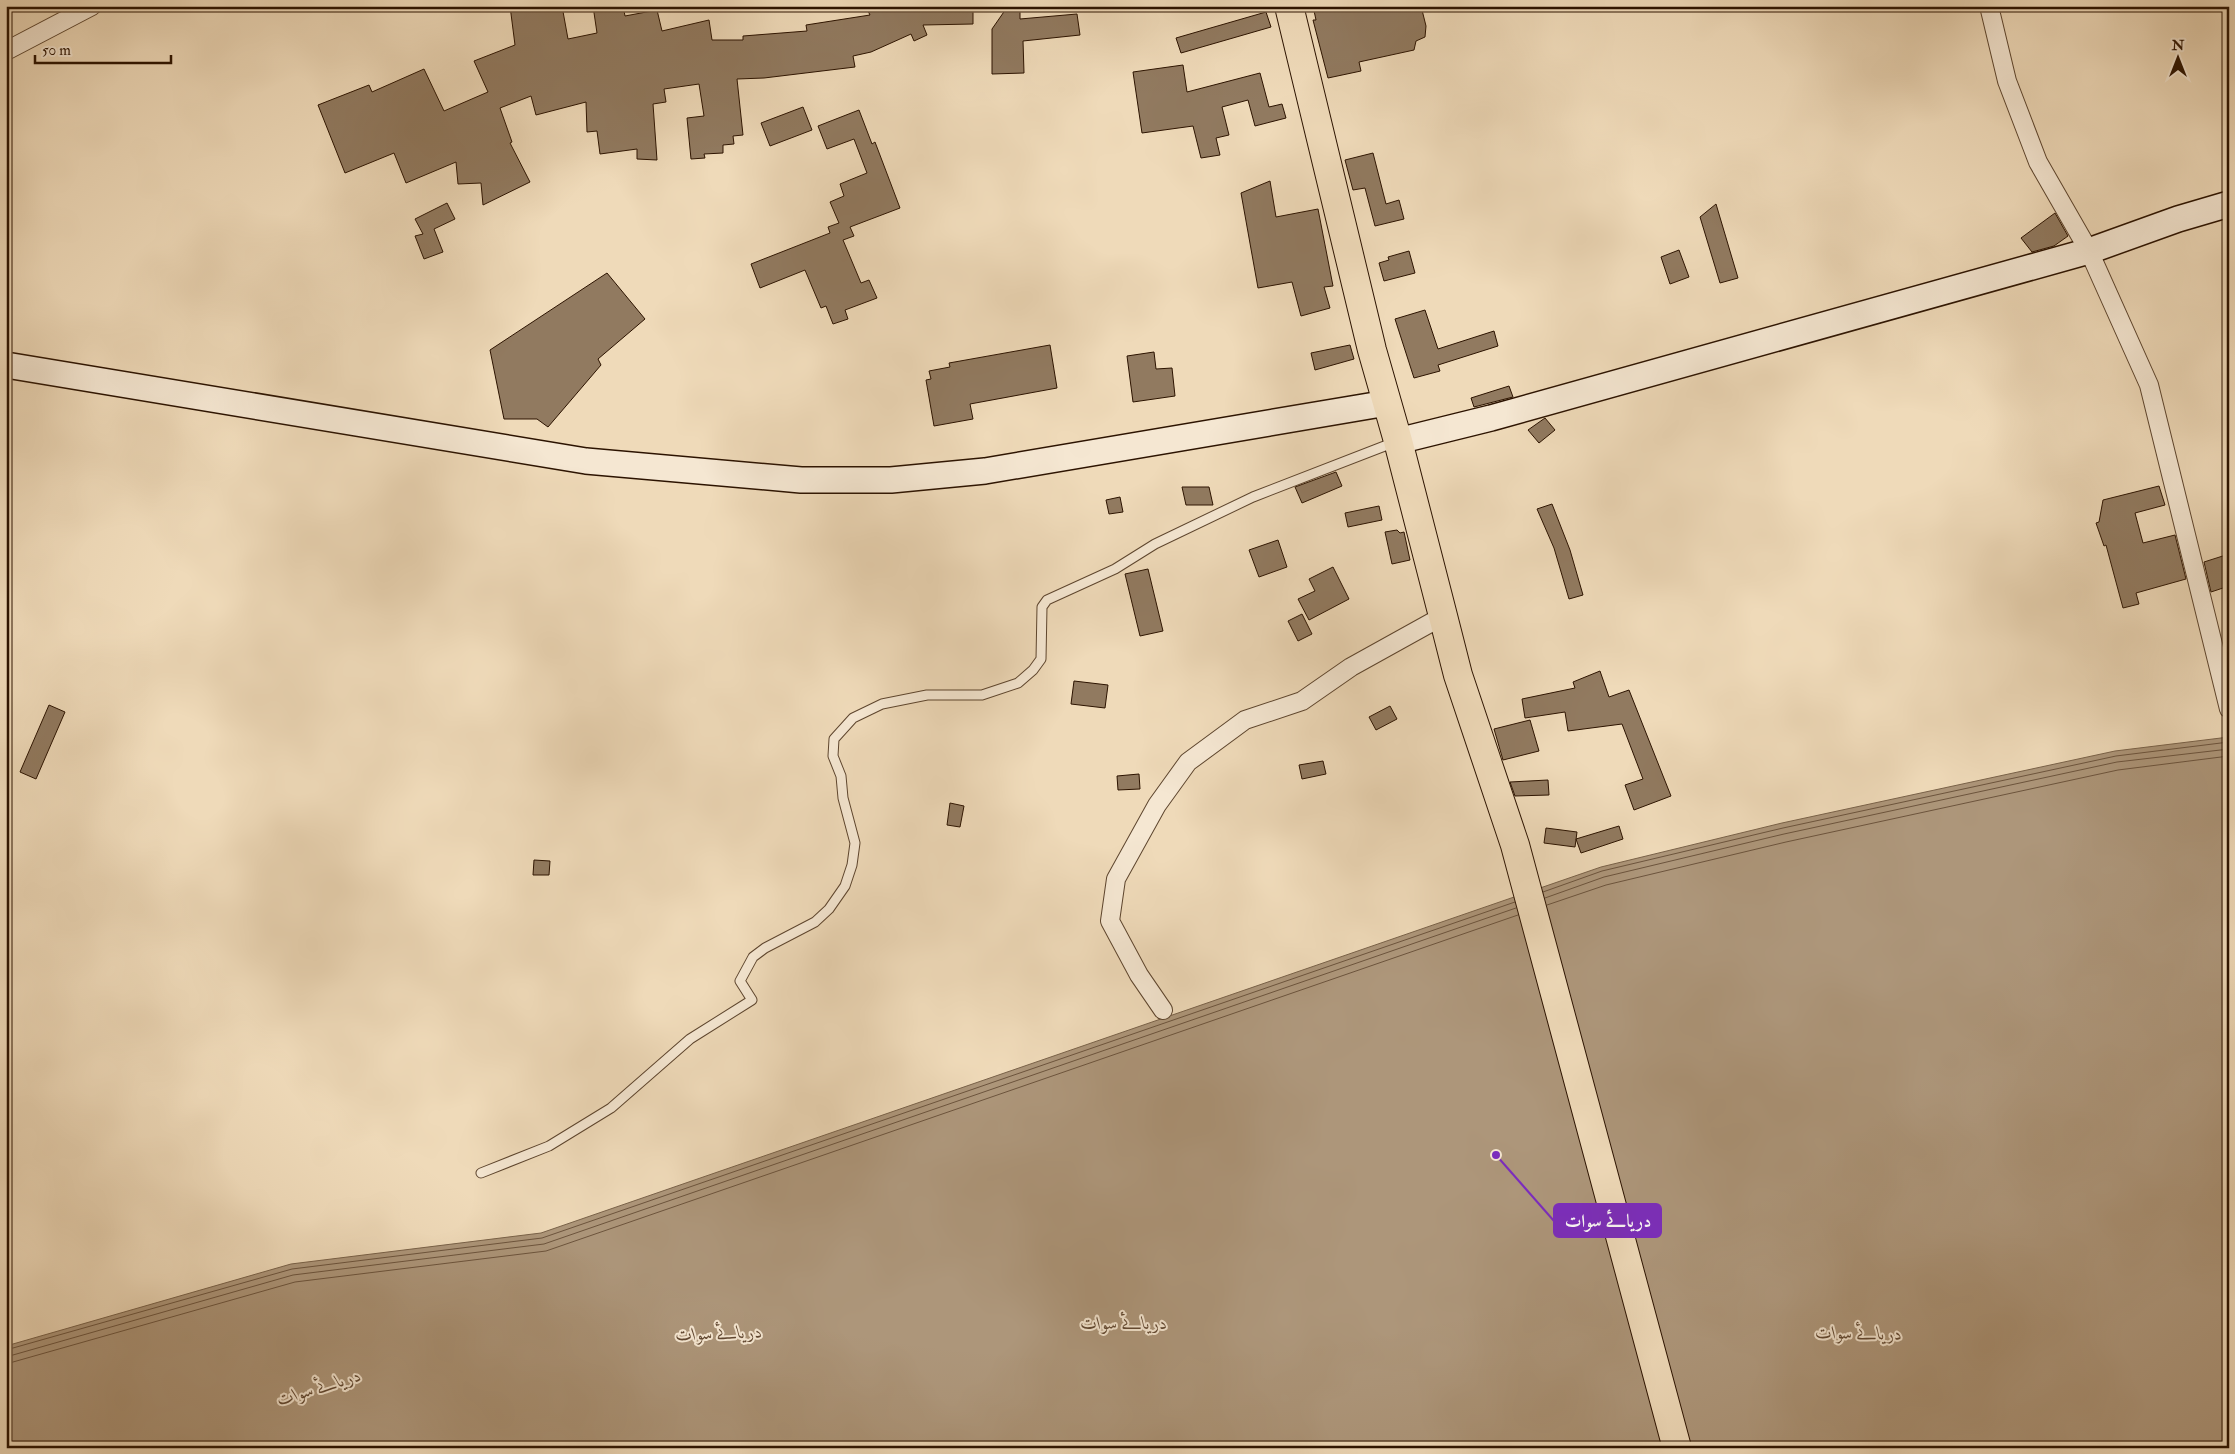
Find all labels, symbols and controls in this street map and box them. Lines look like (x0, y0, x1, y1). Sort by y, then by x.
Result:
scale bar (35, 32, 171, 64)
north arrow (2152, 32, 2202, 82)
text: N (2171, 37, 2185, 54)
text: 50 m (42, 41, 71, 60)
callout: دریائے سوات (1554, 1204, 1661, 1237)
text: دریائے سوات (1565, 1209, 1651, 1233)
water label: دریائے سوات (1081, 1311, 1167, 1335)
water label: دریائے سوات (675, 1319, 763, 1347)
water label: دریائے سوات (1815, 1320, 1903, 1346)
water label: دریائے سوات (274, 1363, 364, 1411)

